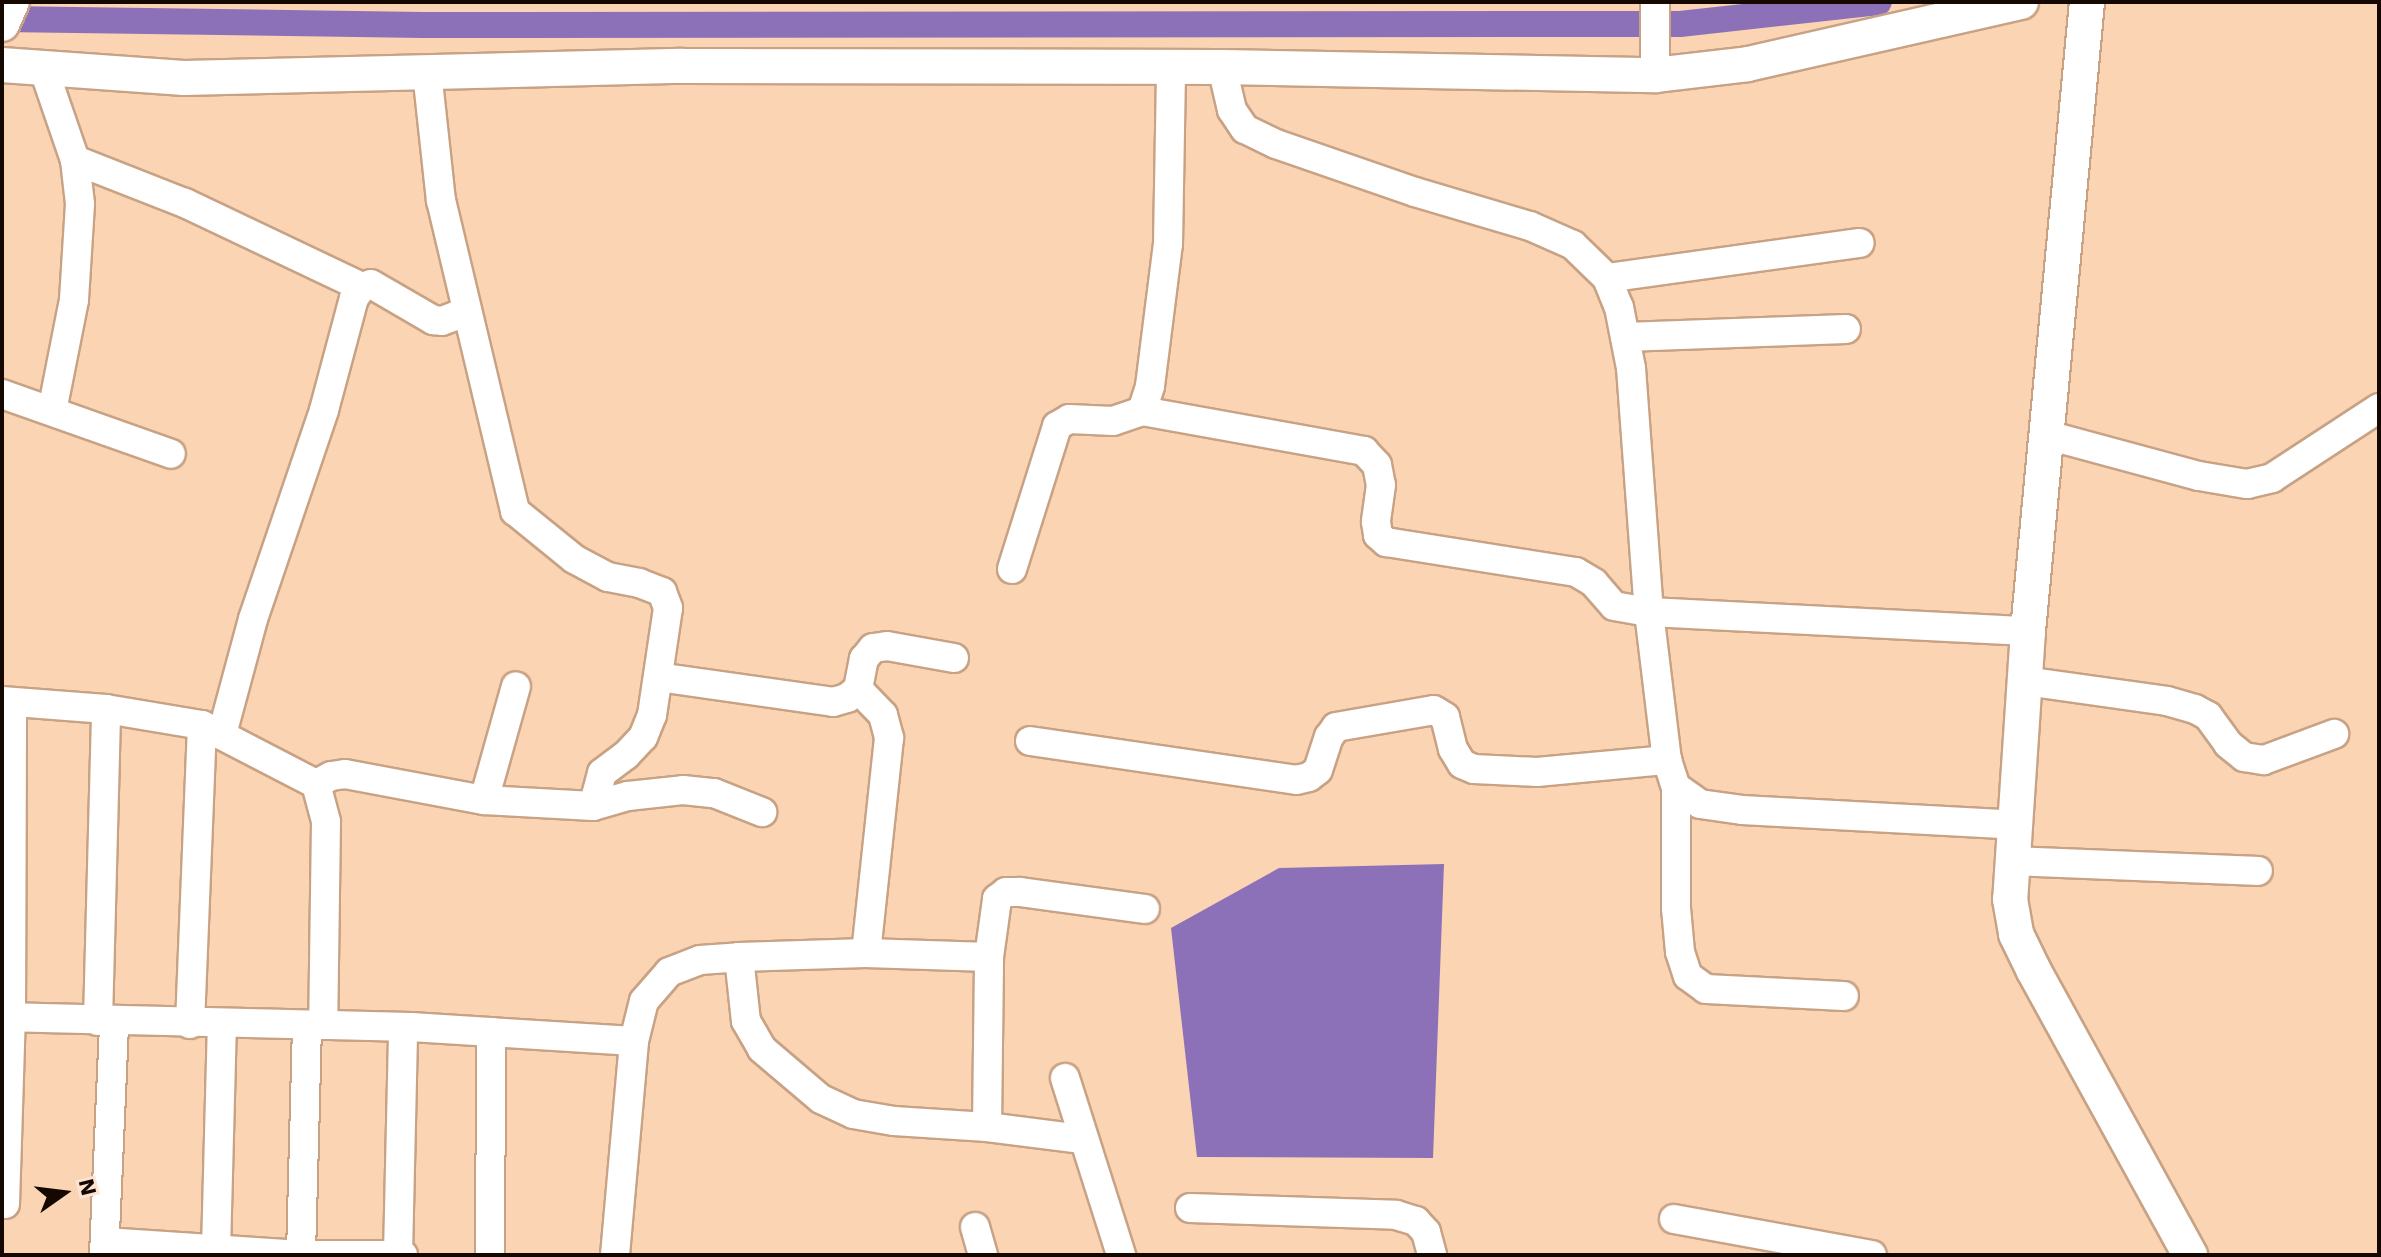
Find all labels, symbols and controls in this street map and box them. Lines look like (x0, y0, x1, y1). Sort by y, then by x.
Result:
north arrow (24, 1153, 104, 1233)
text: N (74, 1176, 102, 1198)

